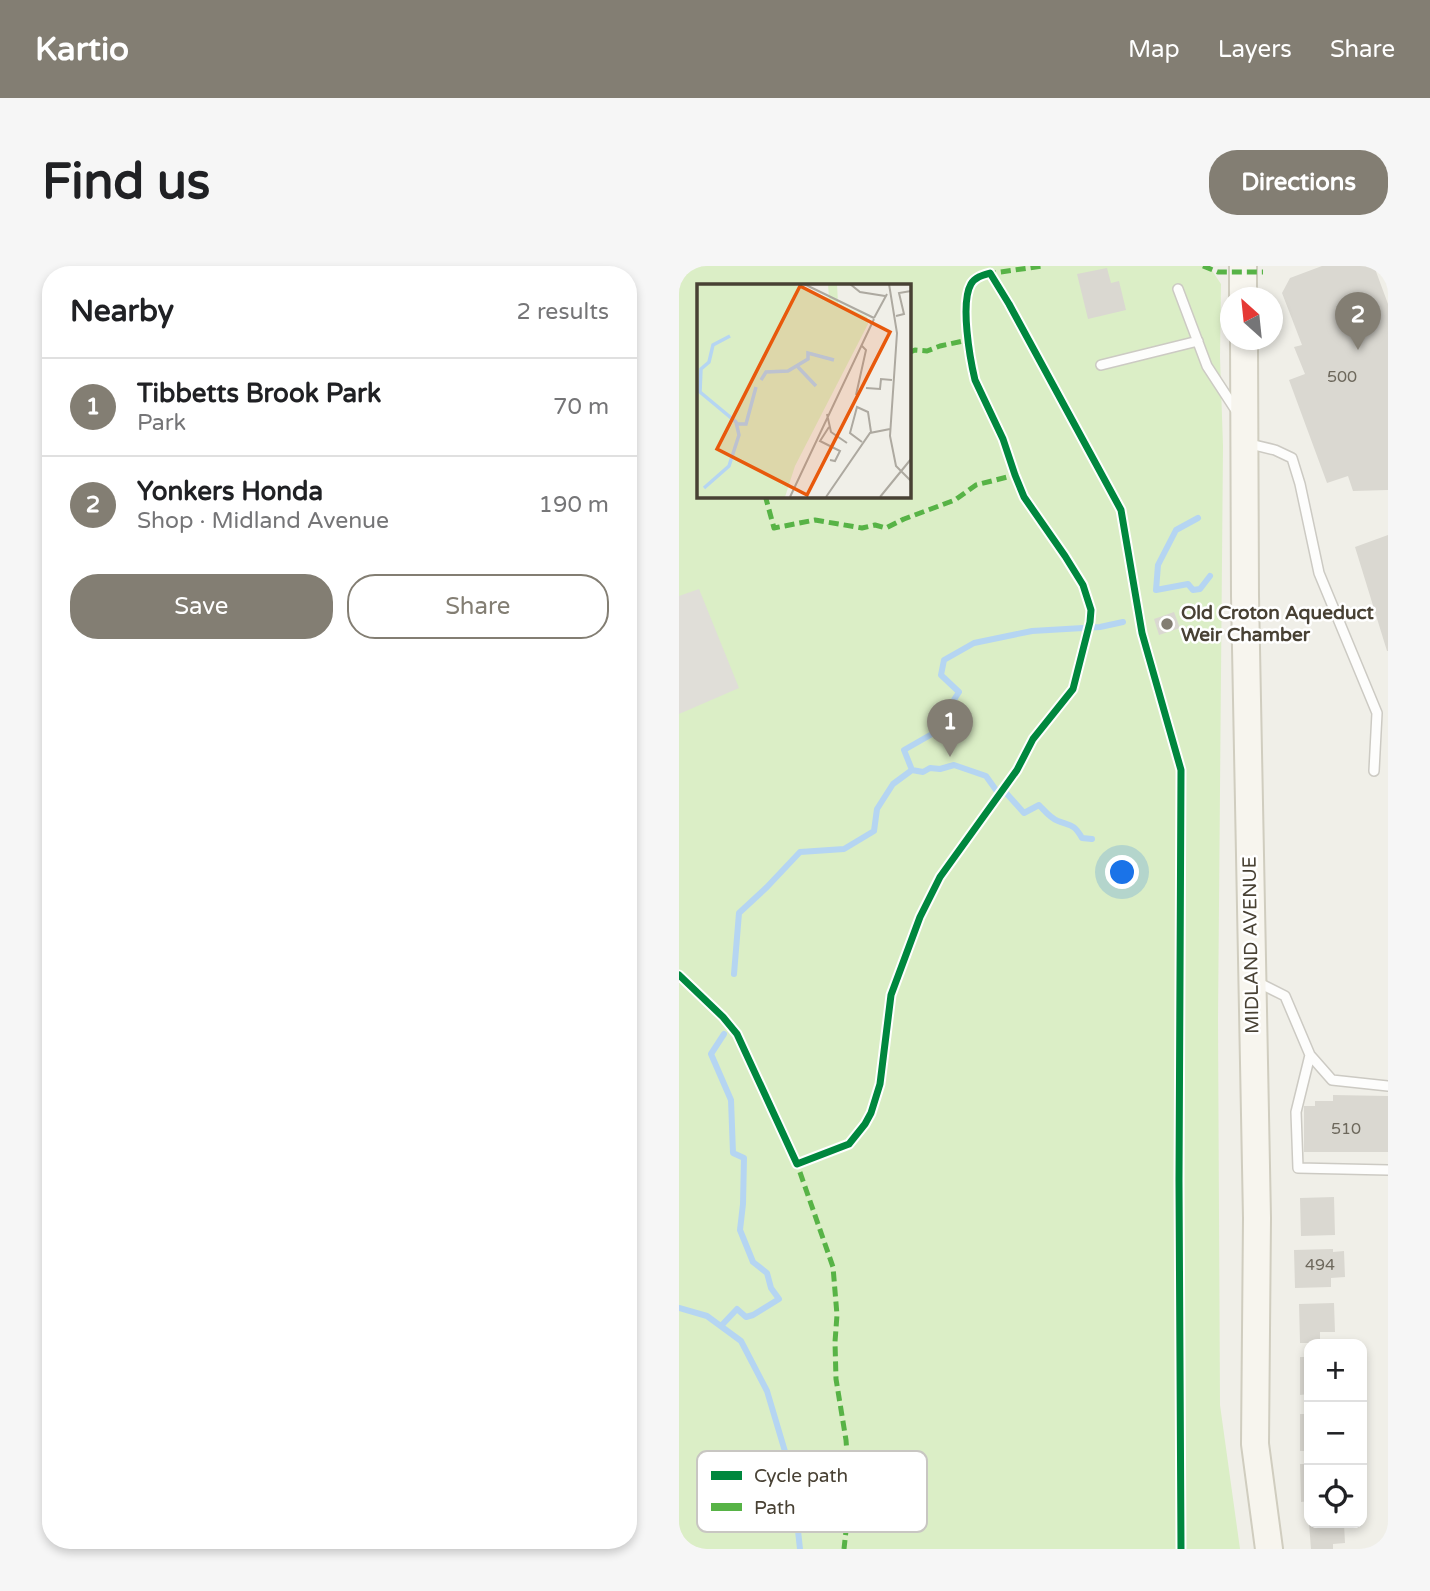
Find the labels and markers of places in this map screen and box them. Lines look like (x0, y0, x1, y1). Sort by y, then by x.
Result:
pin: 2 (1335, 292, 1381, 350)
place label: Old Croton Aqueduct Weir Chamber (1181, 602, 1375, 646)
marker: Old Croton Aqueduct Weir Chamber (1159, 616, 1175, 632)
pin: 1 (927, 699, 973, 757)

